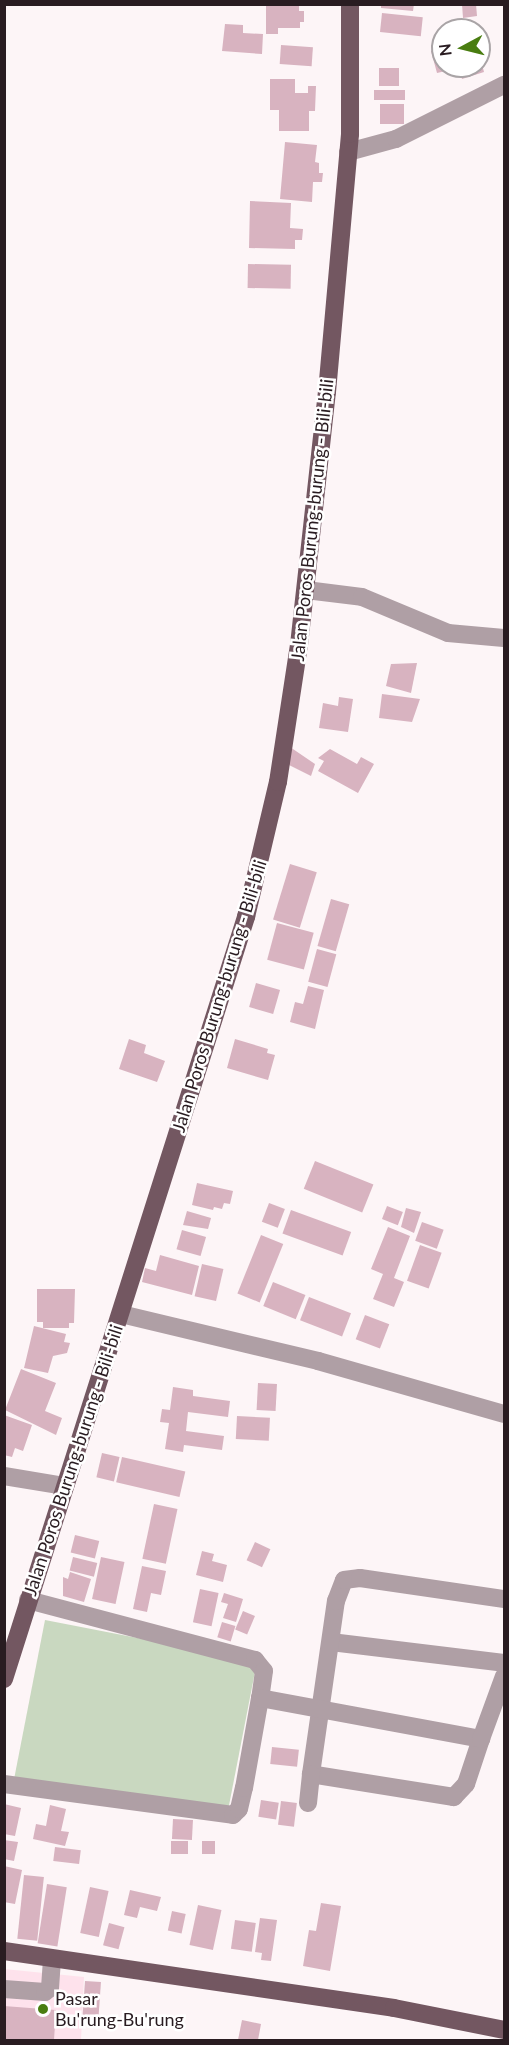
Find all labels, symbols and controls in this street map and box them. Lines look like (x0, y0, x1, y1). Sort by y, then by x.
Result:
north arrow (431, 18, 491, 78)
text: N (434, 43, 455, 57)
street label: Jalan Poros Burung-burung - Bili-bili (286, 378, 338, 662)
street label: Jalan Poros Burung-burung - Bili-bili (167, 857, 271, 1135)
street label: Jalan Poros Burung-burung - Bili-bili (19, 1322, 127, 1598)
place label: Pasar Bu'rung-Bu'rung (55, 1988, 184, 2030)
marker: Pasar Bu'rung-Bu'rung (36, 2002, 50, 2016)

